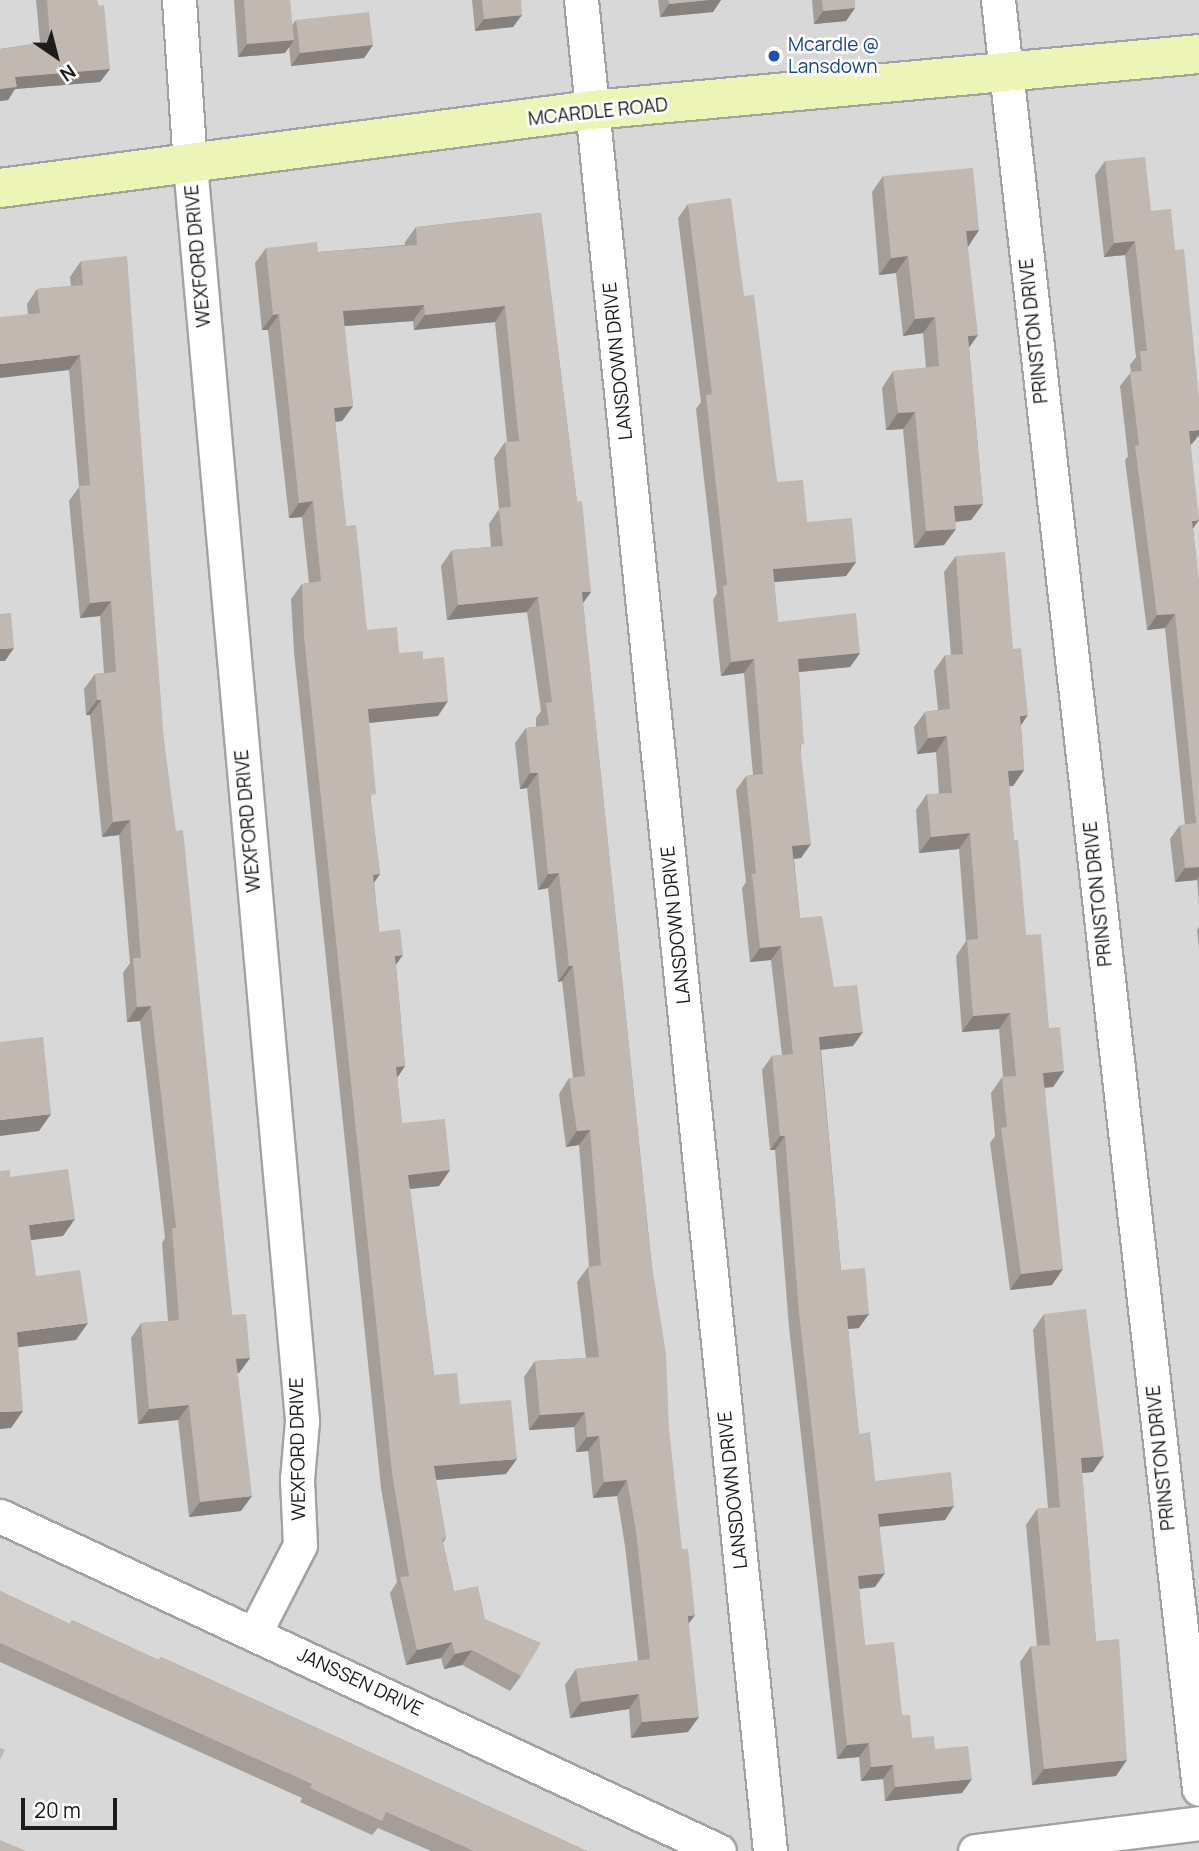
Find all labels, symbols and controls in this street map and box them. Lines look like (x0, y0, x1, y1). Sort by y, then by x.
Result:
north arrow (21, 21, 91, 91)
place label: Mcardle @ Lansdown (788, 34, 879, 78)
marker: Mcardle @ Lansdown (766, 48, 782, 64)
text: N (55, 59, 81, 88)
street label: MCARDLE ROAD (527, 93, 669, 131)
street label: WEXFORD DRIVE (180, 184, 216, 328)
street label: PRINSTON DRIVE (1015, 257, 1053, 405)
street label: LANSDOWN DRIVE (598, 281, 638, 441)
street label: WEXFORD DRIVE (230, 749, 266, 893)
street label: PRINSTON DRIVE (1079, 820, 1117, 968)
street label: LANSDOWN DRIVE (656, 845, 696, 1005)
street label: WEXFORD DRIVE (285, 1377, 311, 1521)
street label: PRINSTON DRIVE (1142, 1384, 1180, 1532)
street label: LANSDOWN DRIVE (713, 1410, 753, 1570)
street label: JANSSEN DRIVE (293, 1643, 427, 1721)
scale bar (24, 1784, 121, 1828)
text: 20 m (34, 1796, 81, 1824)

